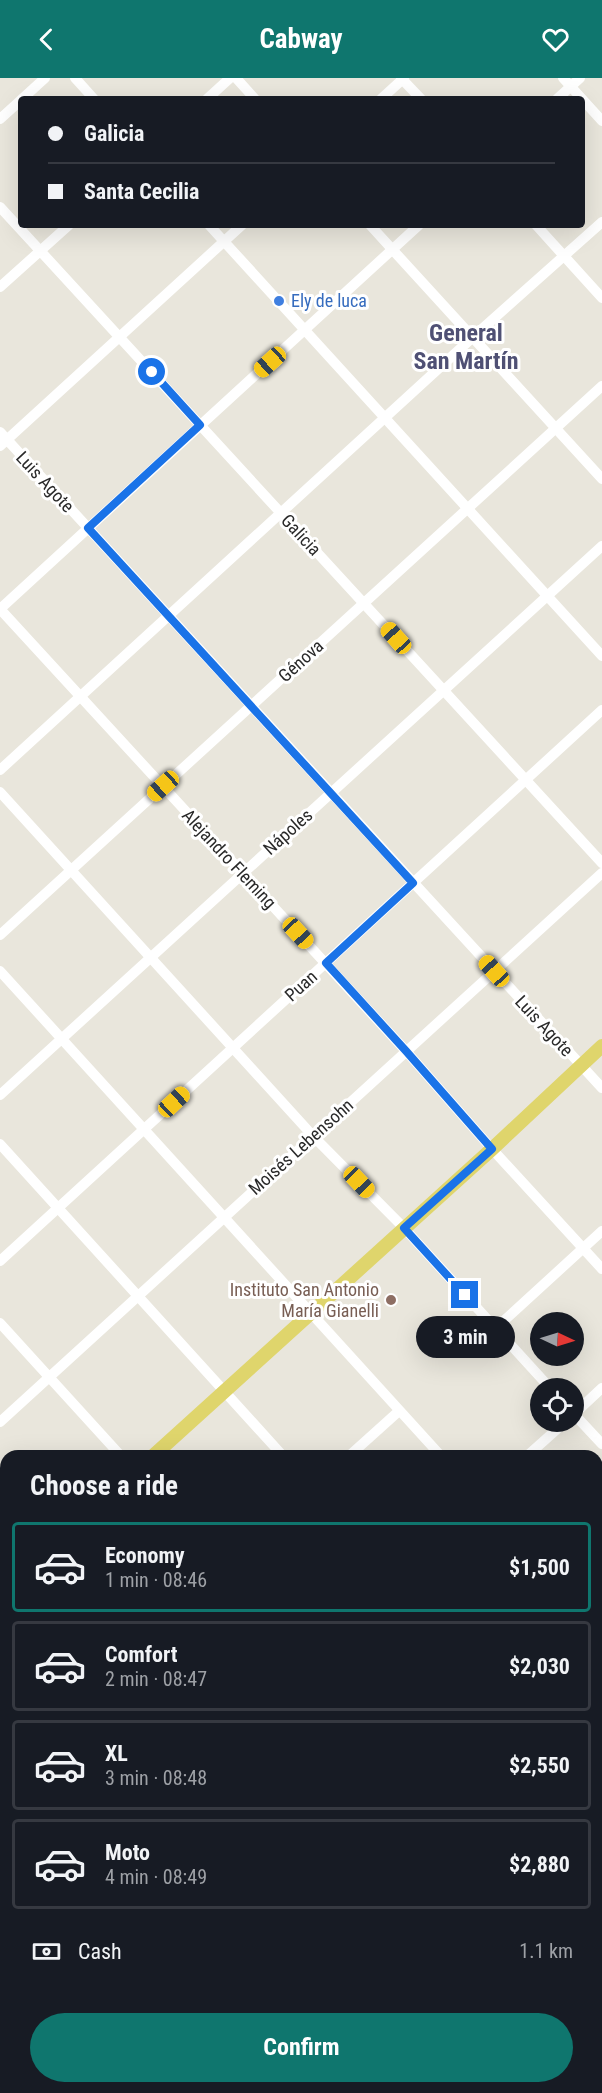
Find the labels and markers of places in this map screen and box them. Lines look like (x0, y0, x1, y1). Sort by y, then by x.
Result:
place label: Ely de luca (291, 290, 367, 311)
marker: Ely de luca (272, 294, 286, 308)
place label: Instituto San Antonio María Gianelli (230, 1279, 379, 1321)
marker: Instituto San Antonio María Gianelli (384, 1293, 398, 1307)

